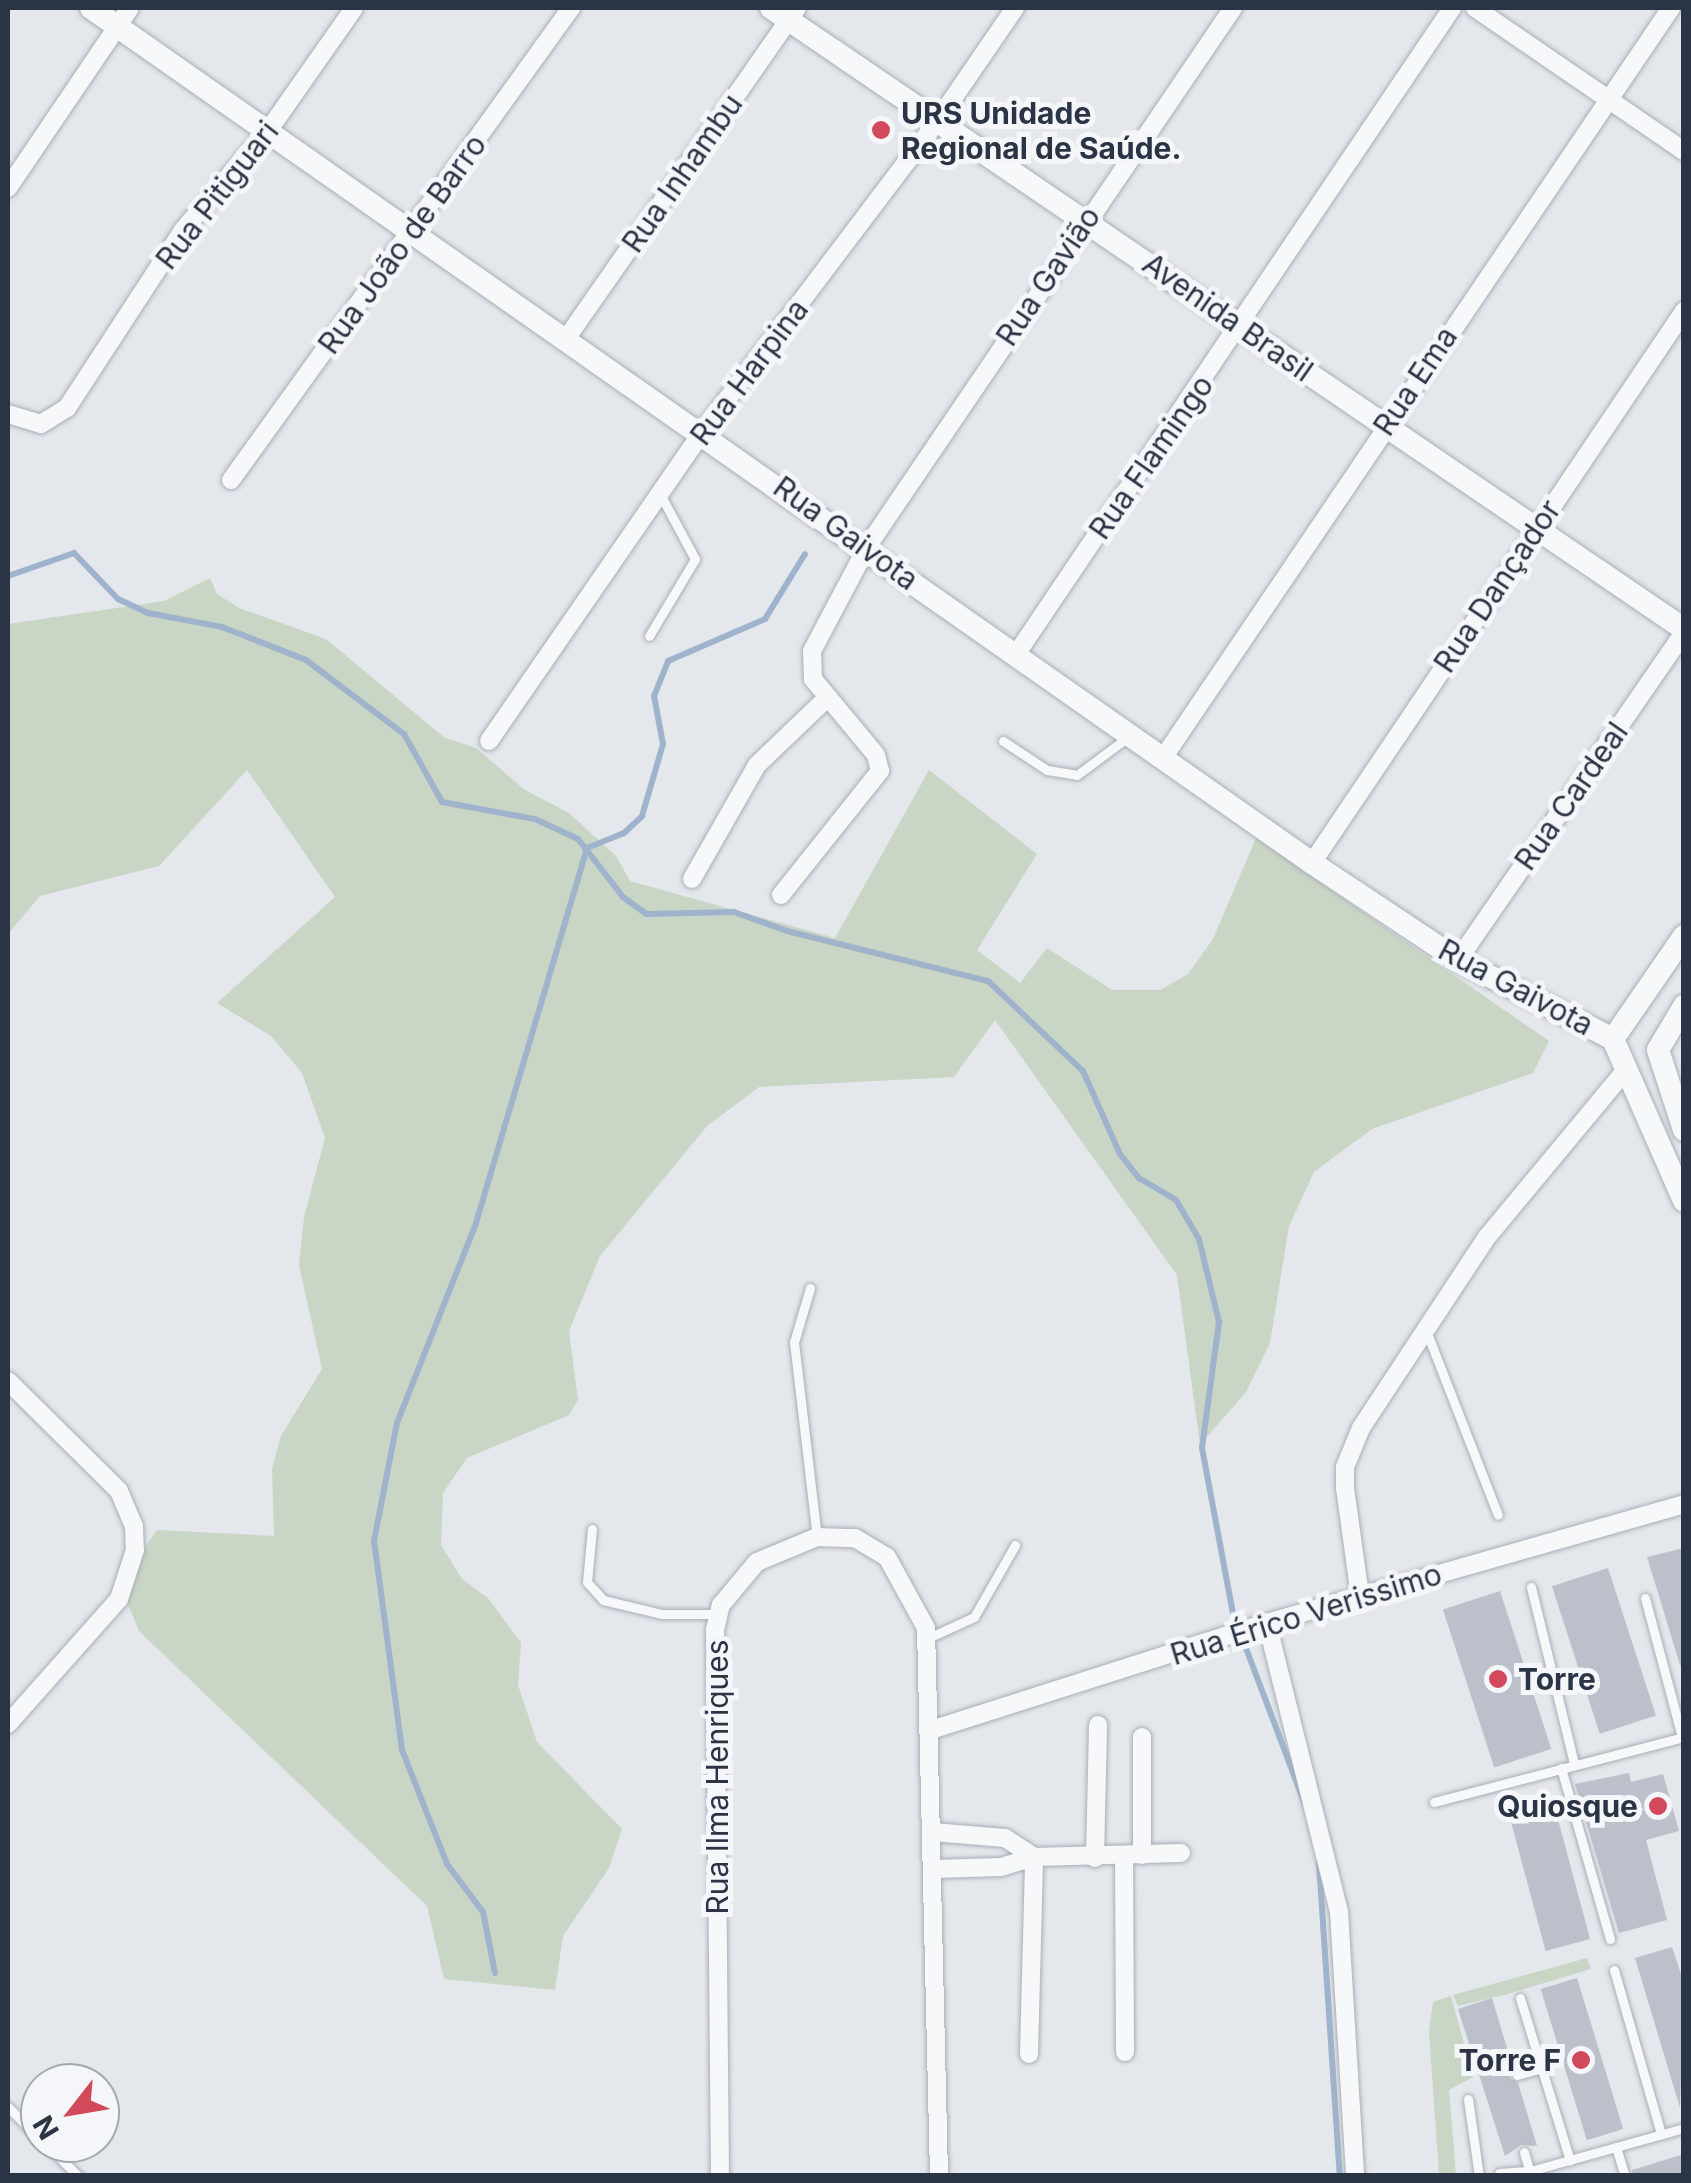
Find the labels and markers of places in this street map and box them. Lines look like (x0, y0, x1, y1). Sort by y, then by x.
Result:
place label: URS Unidade Regional de Saúde. (901, 95, 1181, 166)
marker: URS Unidade Regional de Saúde. (870, 119, 892, 141)
place label: Torre (1518, 1661, 1596, 1697)
marker: Torre (1487, 1668, 1509, 1690)
place label: Quiosque (1497, 1788, 1638, 1824)
marker: Quiosque (1647, 1795, 1669, 1817)
place label: Torre F (1458, 2042, 1561, 2078)
marker: Torre F (1570, 2049, 1592, 2071)

